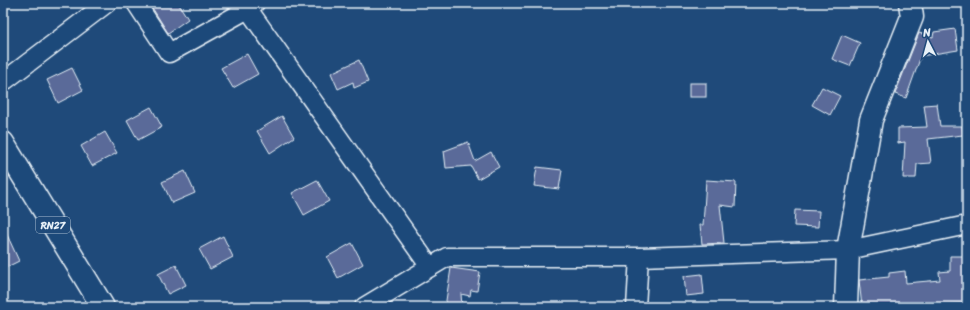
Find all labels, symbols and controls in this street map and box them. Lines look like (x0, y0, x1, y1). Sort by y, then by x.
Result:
north arrow (908, 22, 948, 62)
text: N (921, 23, 932, 43)
road number: RN27 (36, 217, 70, 233)

